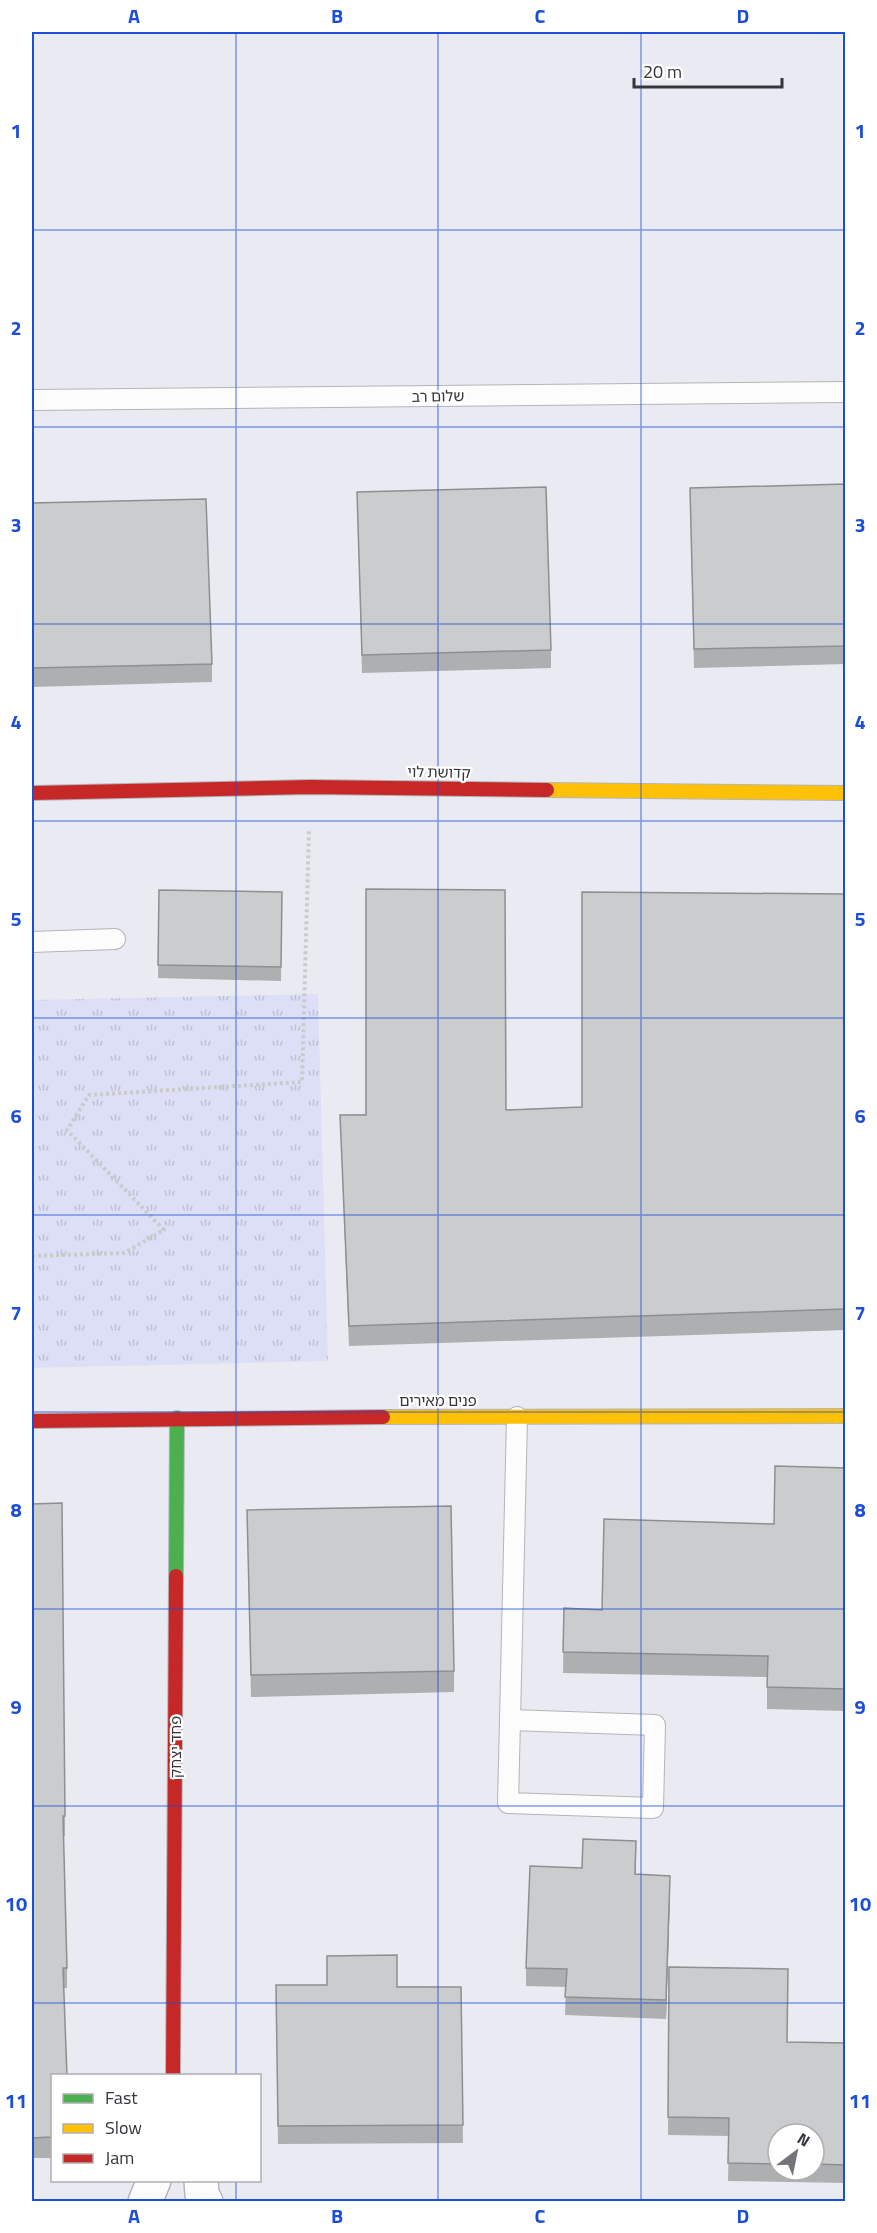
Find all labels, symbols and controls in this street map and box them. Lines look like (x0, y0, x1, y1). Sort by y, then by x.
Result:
text: A (128, 0, 140, 31)
text: B (331, 0, 343, 31)
text: C (535, 0, 546, 31)
text: D (737, 0, 749, 31)
scale bar (634, 51, 782, 89)
text: 20 m (643, 58, 682, 85)
text: 1 (10, 115, 22, 146)
text: 1 (854, 115, 866, 146)
text: 2 (10, 312, 22, 343)
text: 2 (854, 312, 866, 343)
street label: שלום רב (412, 384, 464, 408)
text: 3 (10, 509, 22, 540)
text: 3 (854, 509, 866, 540)
text: 4 (10, 706, 22, 737)
text: 4 (854, 706, 866, 737)
street label: קדושת לוי (407, 760, 471, 784)
text: 5 (10, 903, 22, 934)
text: 5 (854, 903, 866, 934)
text: 6 (10, 1100, 22, 1131)
text: 6 (854, 1100, 866, 1131)
text: 7 (10, 1297, 22, 1328)
text: 7 (854, 1297, 866, 1328)
street label: פנים מאירים (399, 1389, 477, 1412)
text: 8 (10, 1494, 22, 1525)
text: 8 (854, 1494, 866, 1525)
text: 9 (10, 1691, 22, 1722)
text: 9 (854, 1691, 866, 1722)
street label: פחד יצחק (164, 1716, 187, 1778)
text: 10 (5, 1888, 27, 1919)
text: 10 (849, 1888, 871, 1919)
legend (51, 2074, 261, 2182)
text: Fast (105, 2084, 138, 2111)
text: 11 (5, 2085, 27, 2116)
text: 11 (849, 2085, 871, 2116)
text: Slow (105, 2114, 142, 2141)
north arrow (766, 2122, 826, 2182)
text: N (793, 2126, 815, 2152)
text: Jam (105, 2144, 134, 2171)
text: A (128, 2200, 140, 2231)
text: B (331, 2200, 343, 2231)
text: C (535, 2200, 546, 2231)
text: D (737, 2200, 749, 2231)

